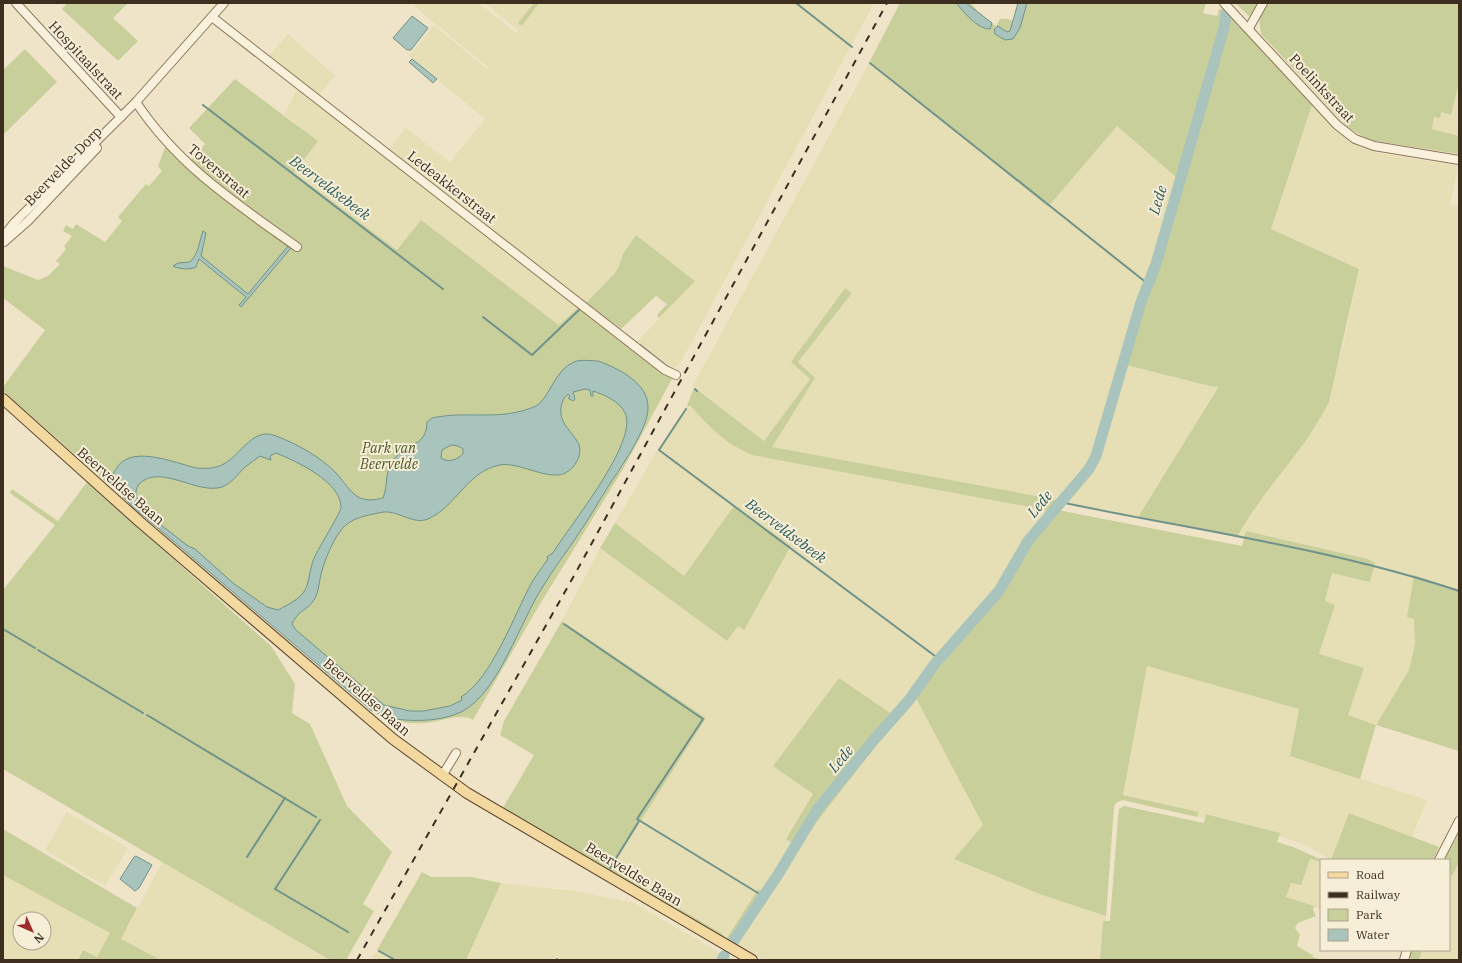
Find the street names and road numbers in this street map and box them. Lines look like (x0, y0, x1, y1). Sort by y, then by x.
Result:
street label: Hospitaalstraat (45, 17, 127, 103)
street label: Poelinkstraat (1286, 50, 1359, 126)
street label: Beervelde-Dorp (20, 122, 106, 210)
street label: Toverstraat (184, 140, 254, 202)
street label: Ledeakkerstraat (404, 147, 500, 227)
street label: Beerveldse Baan (74, 443, 168, 529)
street label: Beerveldse Baan (320, 654, 414, 740)
street label: Beerveldse Baan (582, 838, 686, 910)

